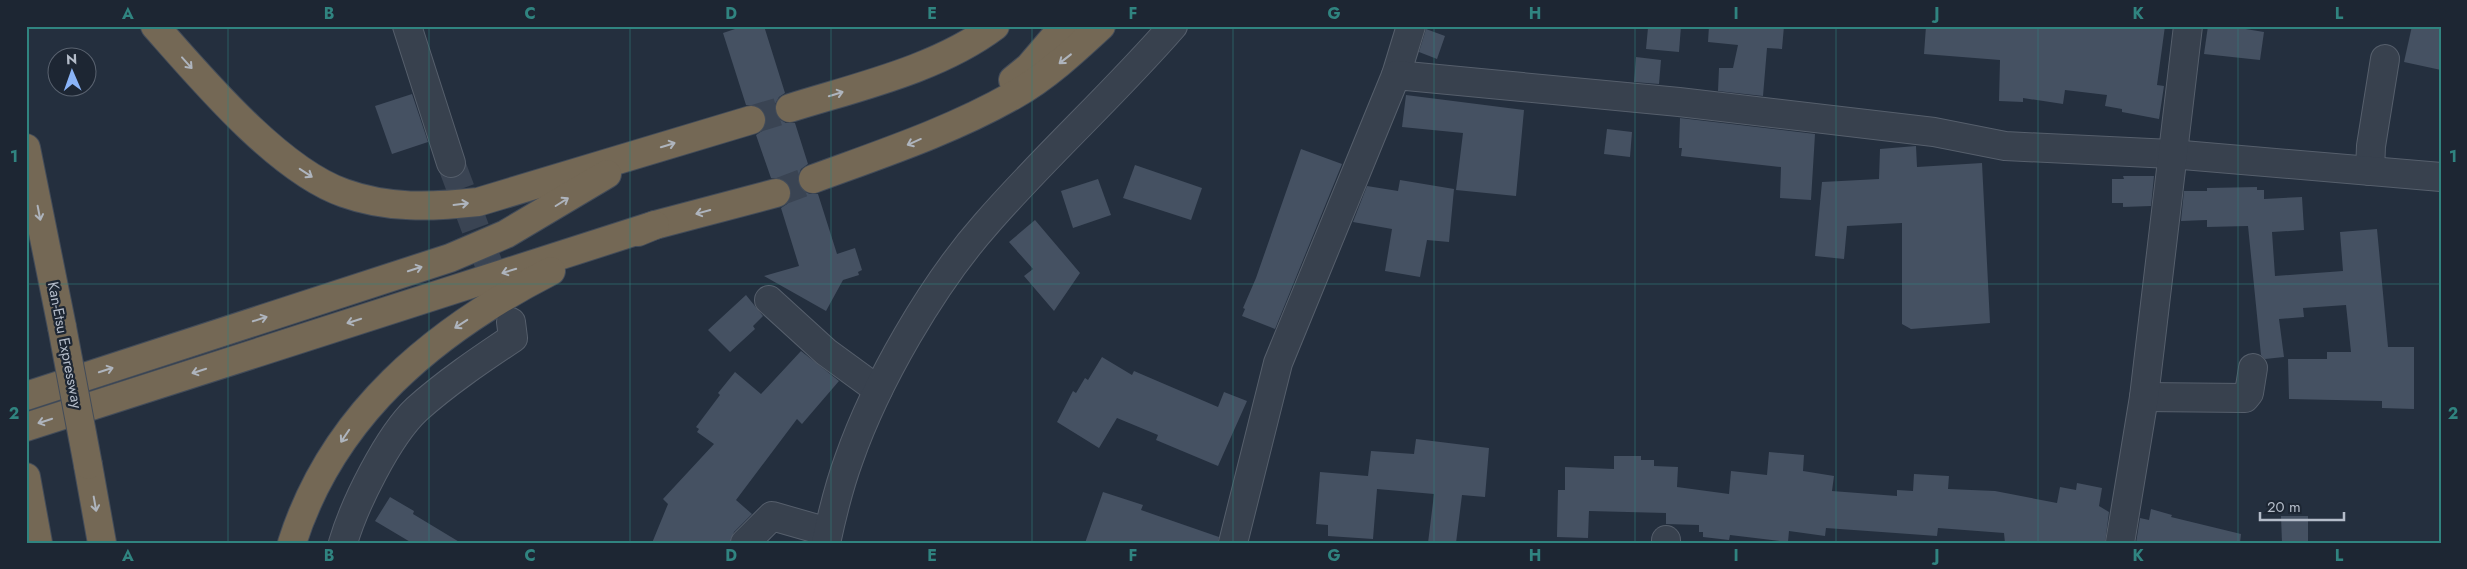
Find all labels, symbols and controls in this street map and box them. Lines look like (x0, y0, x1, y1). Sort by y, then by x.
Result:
text: A (121, 2, 134, 25)
text: B (324, 2, 334, 25)
text: C (524, 2, 536, 25)
text: D (725, 2, 737, 25)
text: E (927, 2, 937, 25)
text: F (1129, 2, 1137, 25)
text: G (1327, 2, 1341, 25)
text: H (1529, 2, 1541, 25)
text: I (1733, 2, 1739, 25)
text: J (1931, 2, 1940, 25)
text: K (2132, 2, 2144, 25)
text: L (2335, 2, 2344, 25)
north arrow (48, 48, 98, 98)
text: N (66, 49, 77, 69)
one-way arrow (1058, 54, 1072, 64)
one-way arrow (181, 56, 193, 69)
one-way arrow (828, 88, 844, 98)
one-way arrow (907, 137, 922, 147)
one-way arrow (660, 140, 675, 149)
text: 1 (10, 145, 18, 168)
text: 1 (2449, 145, 2457, 168)
one-way arrow (299, 168, 313, 178)
one-way arrow (555, 196, 569, 206)
one-way arrow (453, 199, 469, 209)
one-way arrow (35, 204, 45, 220)
one-way arrow (695, 208, 711, 218)
one-way arrow (406, 264, 422, 273)
one-way arrow (501, 267, 517, 276)
street label: Kan-Etsu Expressway (42, 280, 88, 411)
one-way arrow (252, 314, 268, 324)
one-way arrow (346, 316, 362, 326)
one-way arrow (455, 319, 469, 329)
one-way arrow (98, 365, 113, 374)
one-way arrow (192, 367, 208, 376)
text: 2 (9, 402, 19, 425)
text: 2 (2448, 402, 2458, 425)
one-way arrow (37, 417, 53, 426)
one-way arrow (340, 429, 350, 443)
scale bar (2260, 489, 2343, 521)
one-way arrow (90, 496, 100, 512)
text: 20 m (2267, 496, 2301, 518)
text: A (121, 544, 134, 567)
text: B (324, 544, 334, 567)
text: C (524, 544, 536, 567)
text: D (725, 544, 737, 567)
text: E (927, 544, 937, 567)
text: F (1129, 544, 1137, 567)
text: G (1327, 544, 1341, 567)
text: H (1529, 544, 1541, 567)
text: I (1733, 544, 1739, 567)
text: J (1931, 544, 1940, 567)
text: K (2132, 544, 2144, 567)
text: L (2335, 544, 2344, 567)

